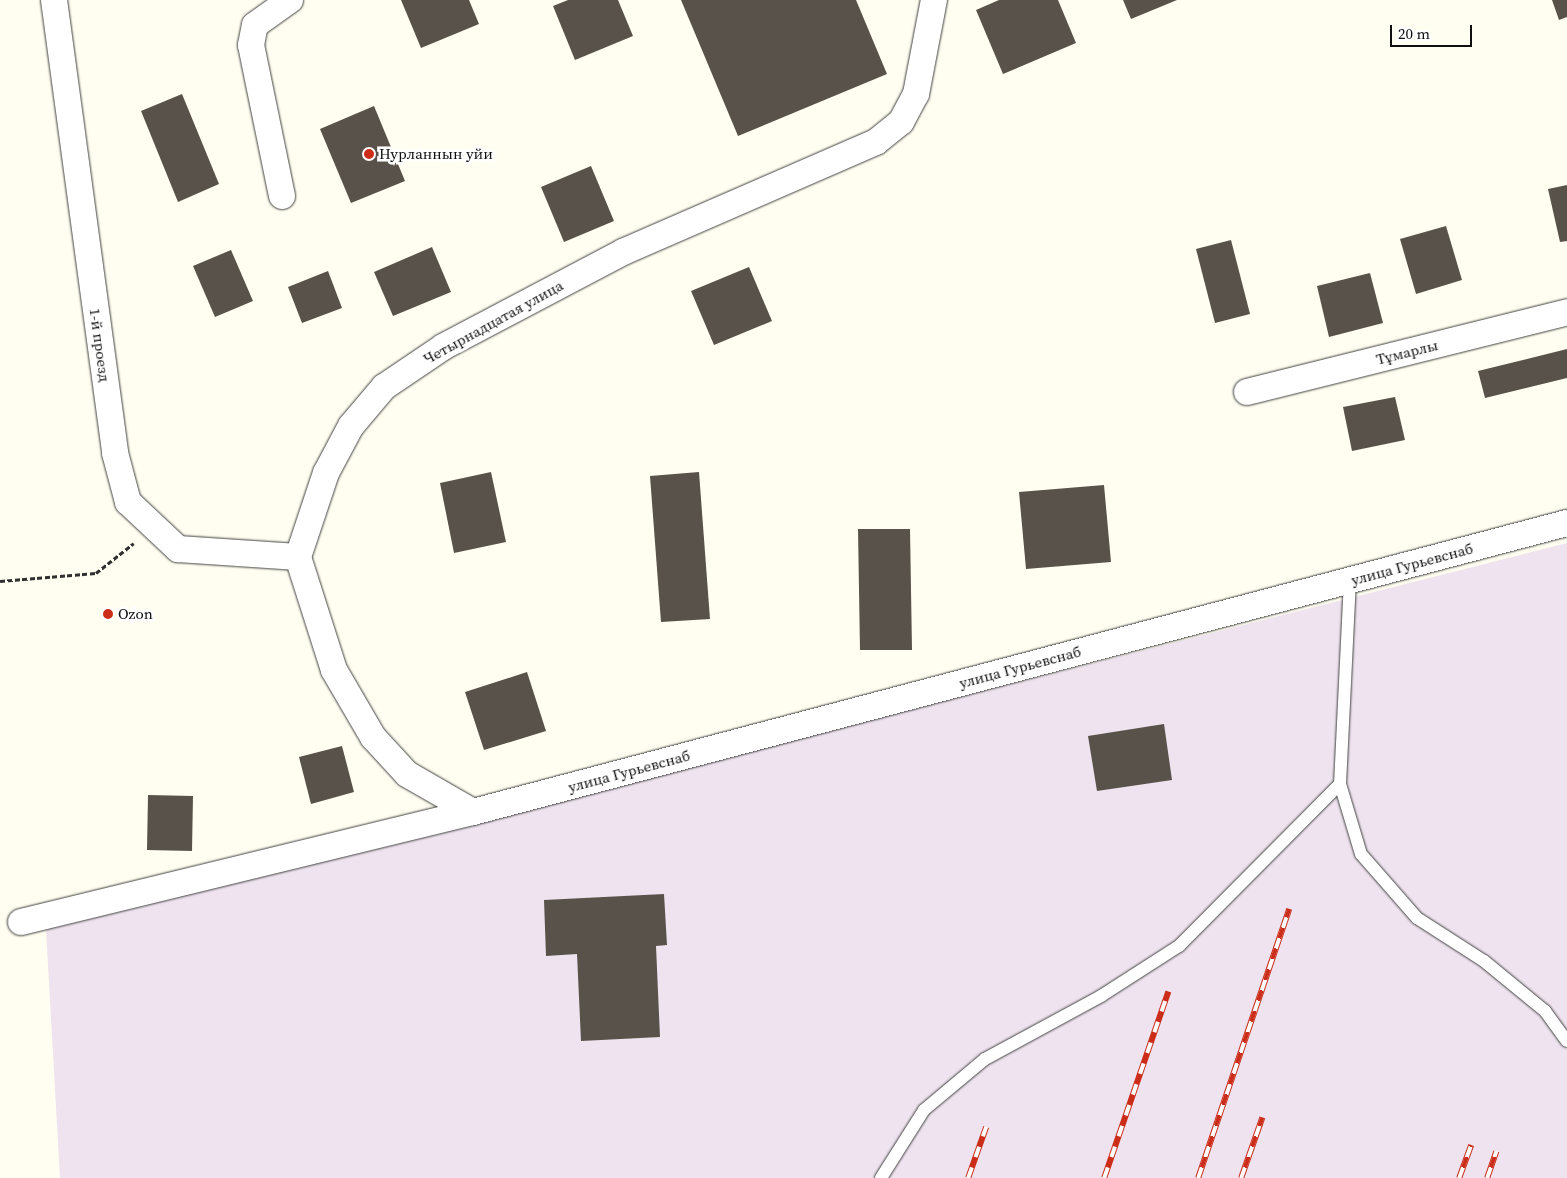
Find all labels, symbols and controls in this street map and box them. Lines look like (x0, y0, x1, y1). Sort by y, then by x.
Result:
scale bar (1392, 15, 1474, 47)
text: 20 m (1398, 23, 1430, 44)
place label: Нурланнын уйи (379, 145, 493, 163)
marker: Нурланнын уйи (363, 148, 375, 160)
street label: Четырнадцатая улица (420, 276, 566, 368)
street label: 1-й проезд (86, 307, 114, 383)
street label: Тұмарлы (1374, 336, 1440, 368)
street label: улица Гурьевснаб (1349, 539, 1475, 589)
place label: Ozon (118, 605, 153, 623)
marker: Ozon (102, 608, 114, 620)
street label: улица Гурьевснаб (957, 642, 1083, 692)
street label: улица Гурьевснаб (566, 746, 692, 796)

